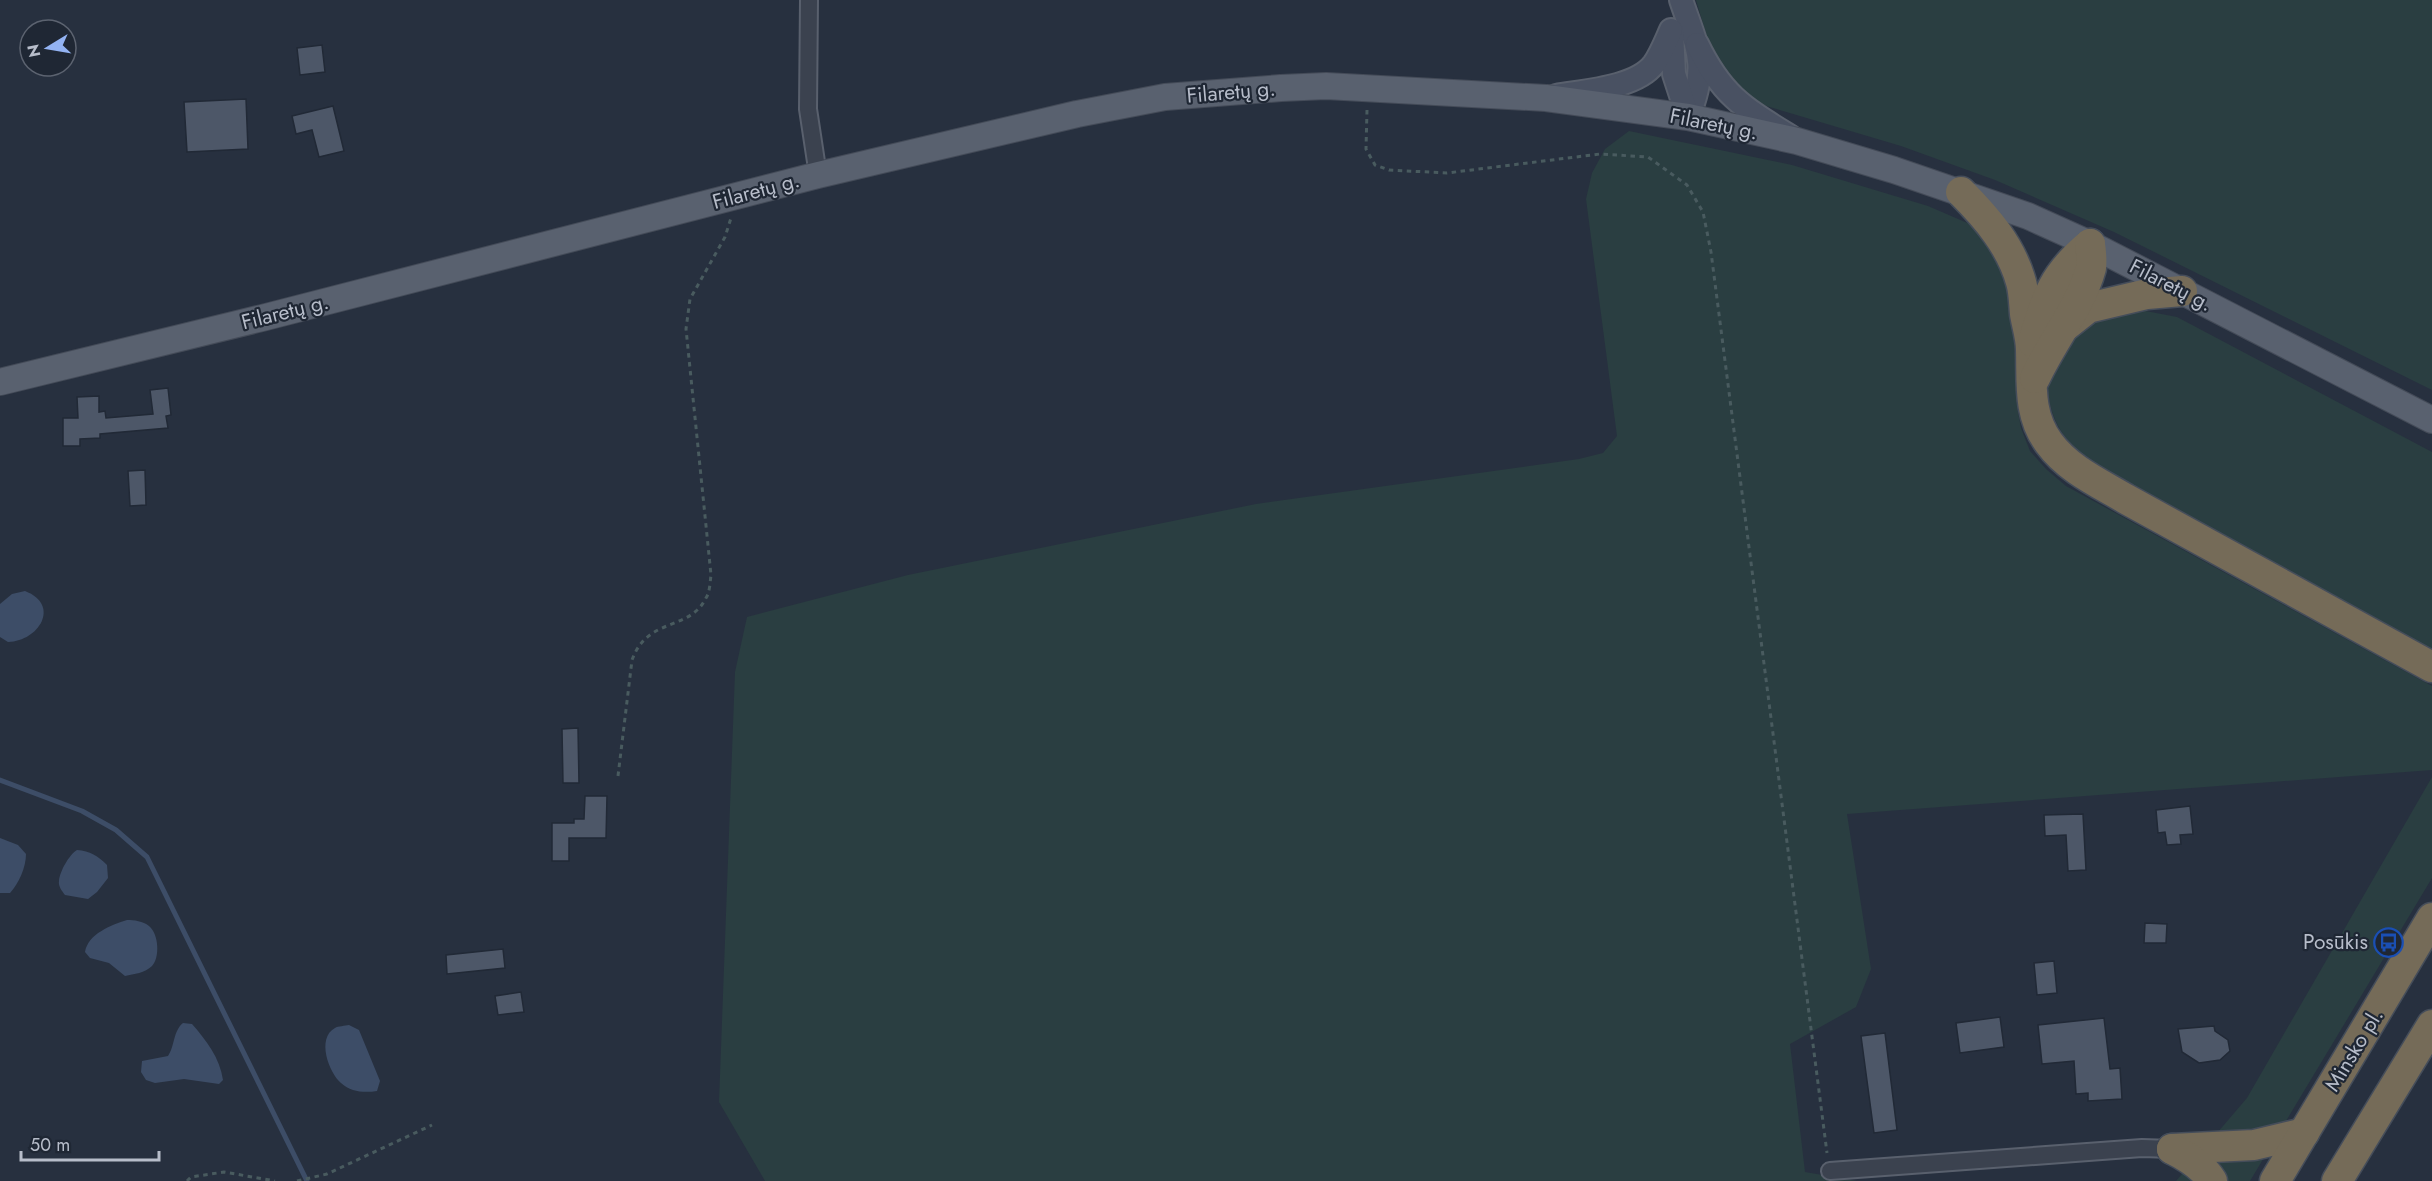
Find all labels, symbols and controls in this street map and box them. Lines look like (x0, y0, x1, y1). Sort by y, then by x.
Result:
north arrow (18, 18, 78, 78)
text: N (21, 42, 46, 59)
street label: Filaretų g. (1185, 73, 1277, 111)
street label: Filaretų g. (1667, 101, 1761, 147)
street label: Filaretų g. (709, 165, 803, 217)
street label: Filaretų g. (2124, 251, 2218, 319)
street label: Filaretų g. (238, 287, 332, 337)
bus stop icon: Posūkis (2373, 926, 2405, 958)
place label: Posūkis (2303, 927, 2368, 957)
street label: Minsko pl. (2318, 1003, 2390, 1097)
scale bar (21, 1124, 159, 1162)
text: 50 m (30, 1132, 70, 1158)

